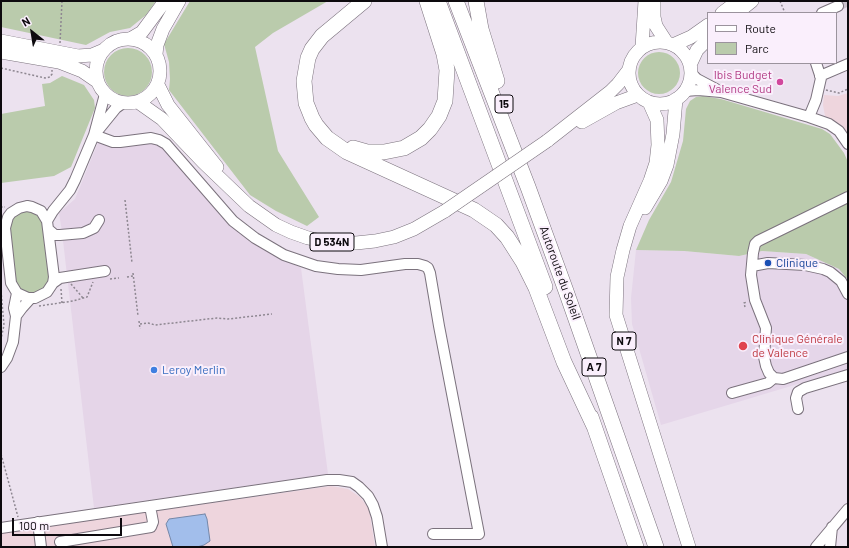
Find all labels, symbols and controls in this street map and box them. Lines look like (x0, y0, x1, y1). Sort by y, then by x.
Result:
north arrow (12, 12, 52, 52)
legend (707, 12, 837, 64)
text: N (19, 14, 32, 29)
text: Route (745, 21, 776, 35)
text: Parc (745, 41, 769, 55)
place label: Ibis Budget Valence Sud (709, 68, 772, 96)
marker: Ibis Budget Valence Sud (775, 77, 785, 87)
road number: 15 (495, 95, 513, 113)
street label: Autoroute du Soleil (536, 224, 584, 322)
road number: D 534N (310, 233, 354, 251)
place label: Clinique (776, 256, 818, 270)
marker: Clinique (763, 258, 773, 268)
road number: N 7 (612, 332, 636, 350)
place label: Clinique Générale de Valence (752, 332, 843, 360)
marker: Clinique Générale de Valence (737, 340, 749, 352)
road number: A 7 (582, 358, 606, 376)
place label: Leroy Merlin (162, 363, 225, 377)
marker: Leroy Merlin (149, 365, 159, 375)
scale bar (14, 510, 124, 536)
text: 100 m (19, 518, 49, 532)

